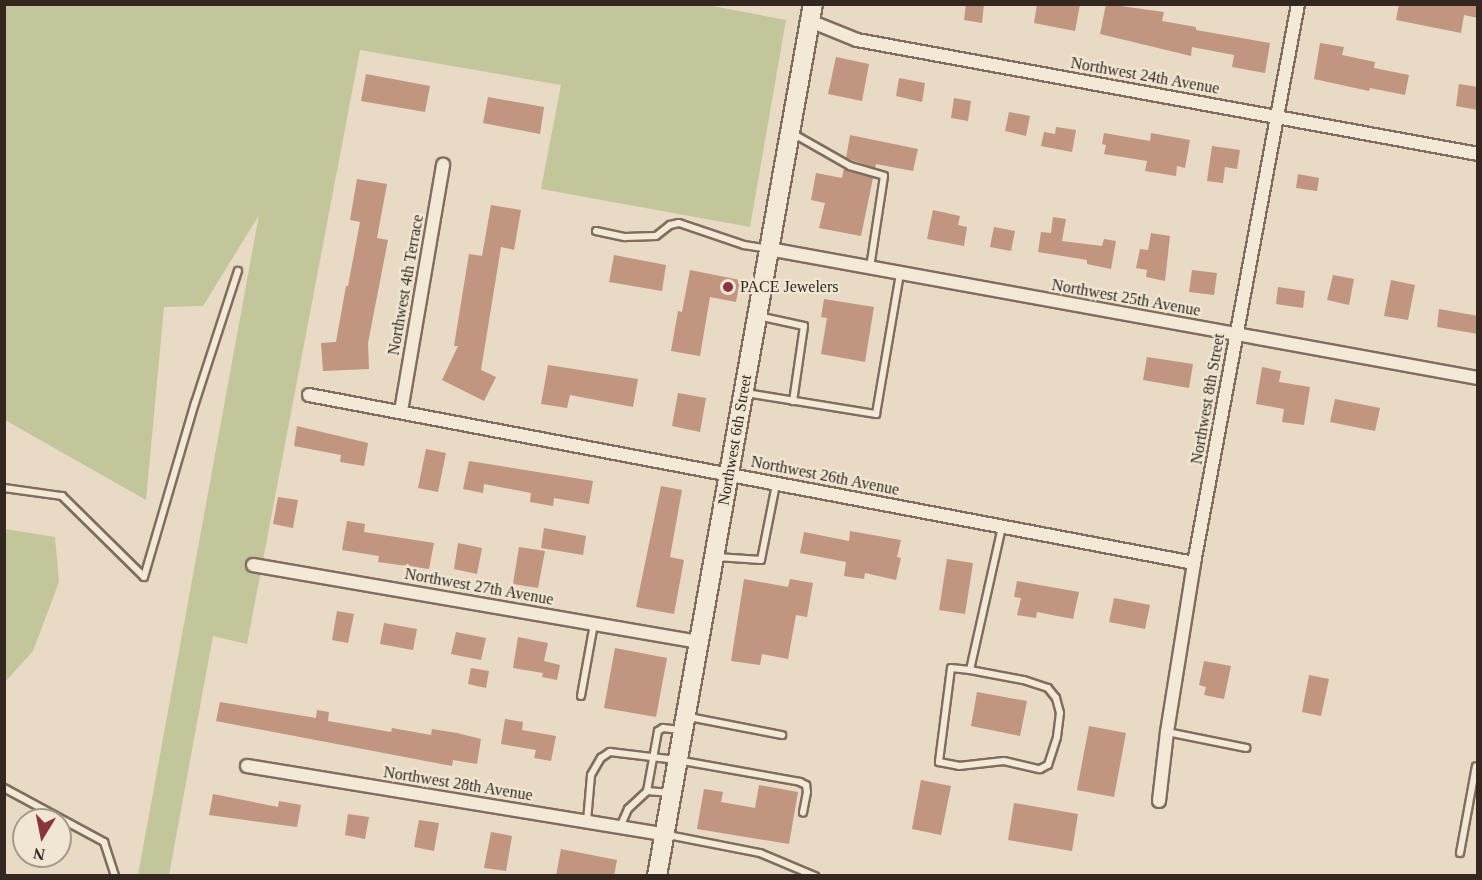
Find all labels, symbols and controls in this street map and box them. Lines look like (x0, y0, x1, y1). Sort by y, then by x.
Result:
street label: Northwest 24th Avenue (1069, 53, 1221, 99)
street label: Northwest 4th Terrace (384, 213, 428, 357)
street label: Northwest 25th Avenue (1050, 275, 1202, 321)
place label: PACE Jewelers (740, 277, 839, 297)
marker: PACE Jewelers (721, 280, 735, 294)
street label: Northwest 8th Street (1187, 332, 1229, 466)
street label: Northwest 6th Street (714, 373, 756, 507)
street label: Northwest 26th Avenue (749, 452, 901, 500)
street label: Northwest 27th Avenue (403, 564, 555, 610)
street label: Northwest 28th Avenue (382, 763, 534, 805)
north arrow (12, 808, 72, 868)
text: N (32, 845, 46, 864)

